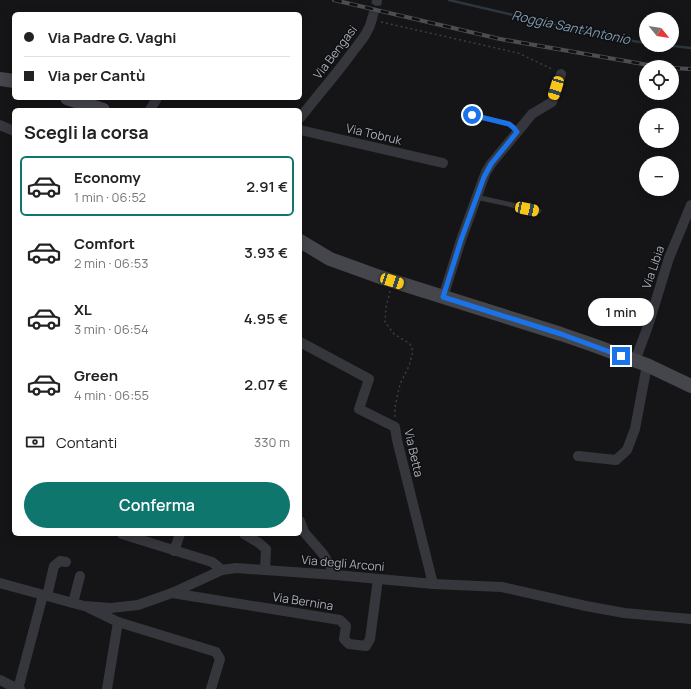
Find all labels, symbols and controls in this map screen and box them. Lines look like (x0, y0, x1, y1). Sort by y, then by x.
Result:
water label: Roggia Sant'Antonio (510, 6, 633, 49)
north arrow (639, 12, 679, 52)
map controls (639, 12, 679, 196)
street label: Via Bengasi (309, 22, 361, 82)
text: Via Padre G. Vaghi (48, 27, 176, 48)
button: locate (639, 60, 679, 100)
text: Via per Cantù (48, 65, 145, 86)
car (547, 75, 565, 101)
route start (463, 106, 481, 124)
button: + (639, 108, 679, 148)
street label: Via Tobruk (344, 119, 405, 149)
text: Scegli la corsa (24, 120, 149, 144)
button: − (639, 156, 679, 196)
text: Economy (74, 167, 141, 188)
icon: car (26, 168, 62, 204)
text: 2.91 € (246, 176, 288, 197)
text: 1 min · 06:52 (74, 188, 146, 206)
car (514, 201, 540, 217)
text: Comfort (74, 233, 135, 254)
icon: car (26, 234, 62, 270)
text: 3.93 € (244, 242, 288, 263)
street label: Via Libia (638, 243, 668, 291)
text: 2 min · 06:53 (74, 254, 149, 272)
car (379, 272, 405, 290)
callout: 1 min (588, 298, 654, 326)
text: XL (74, 299, 92, 320)
icon: car (26, 300, 62, 336)
text: 1 min (606, 303, 637, 321)
text: 4.95 € (244, 308, 288, 329)
text: 3 min · 06:54 (74, 320, 149, 338)
route end (612, 347, 630, 365)
text: Green (74, 365, 118, 386)
icon: car (26, 366, 62, 402)
text: 2.07 € (244, 374, 288, 395)
text: 4 min · 06:55 (74, 386, 149, 404)
street label: Via Betta (400, 427, 428, 479)
icon: cash (24, 431, 46, 453)
text: Contanti (56, 432, 117, 453)
text: 330 m (254, 433, 290, 451)
button: Conferma (24, 482, 290, 528)
street label: Via degli Arconi (301, 551, 385, 575)
street label: Via Bernina (271, 588, 335, 614)

